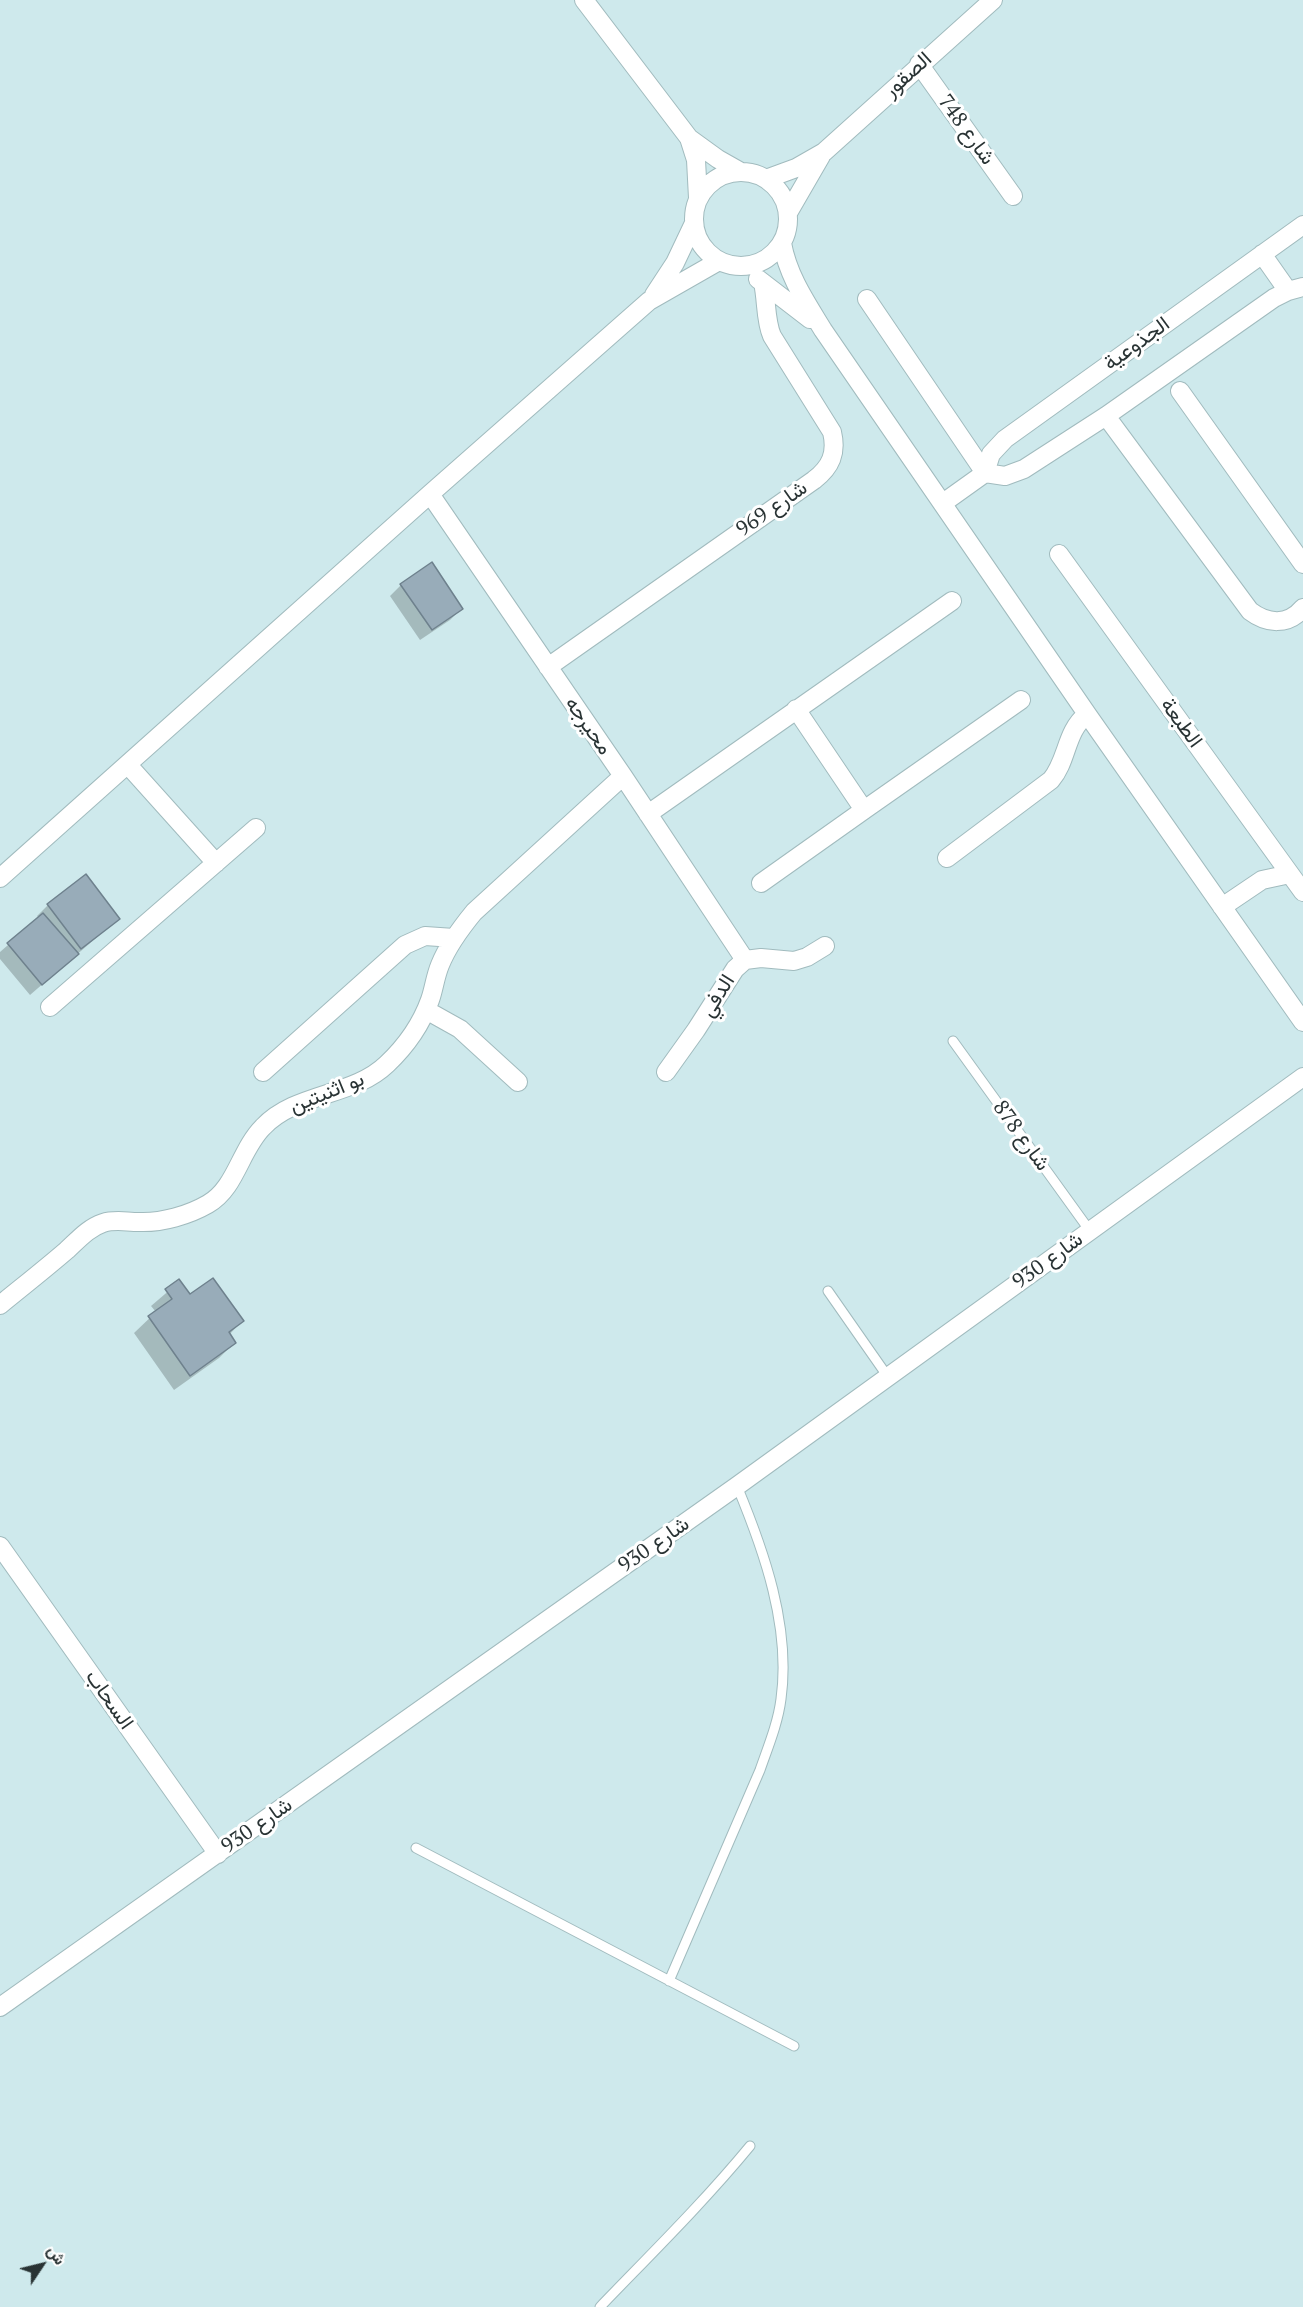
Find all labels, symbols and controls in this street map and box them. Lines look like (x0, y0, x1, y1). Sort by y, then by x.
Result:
street label: الصقور (879, 47, 937, 103)
street label: شارع 748 (932, 90, 1000, 170)
street label: الجذوعية (1099, 312, 1175, 376)
street label: شارع 969 (732, 475, 812, 543)
street label: محيرجه (559, 692, 617, 760)
street label: الطبعة (1155, 693, 1207, 753)
street label: الدفي (695, 970, 741, 1022)
street label: بو اثنيتين (286, 1067, 368, 1119)
street label: شارع 878 (987, 1096, 1055, 1176)
street label: شارع 930 (1008, 1227, 1088, 1295)
street label: شارع 930 (614, 1511, 694, 1579)
street label: السحاب (80, 1665, 138, 1735)
street label: شارع 930 (217, 1792, 297, 1860)
north arrow (12, 2235, 72, 2295)
text: ش (42, 2240, 71, 2269)

